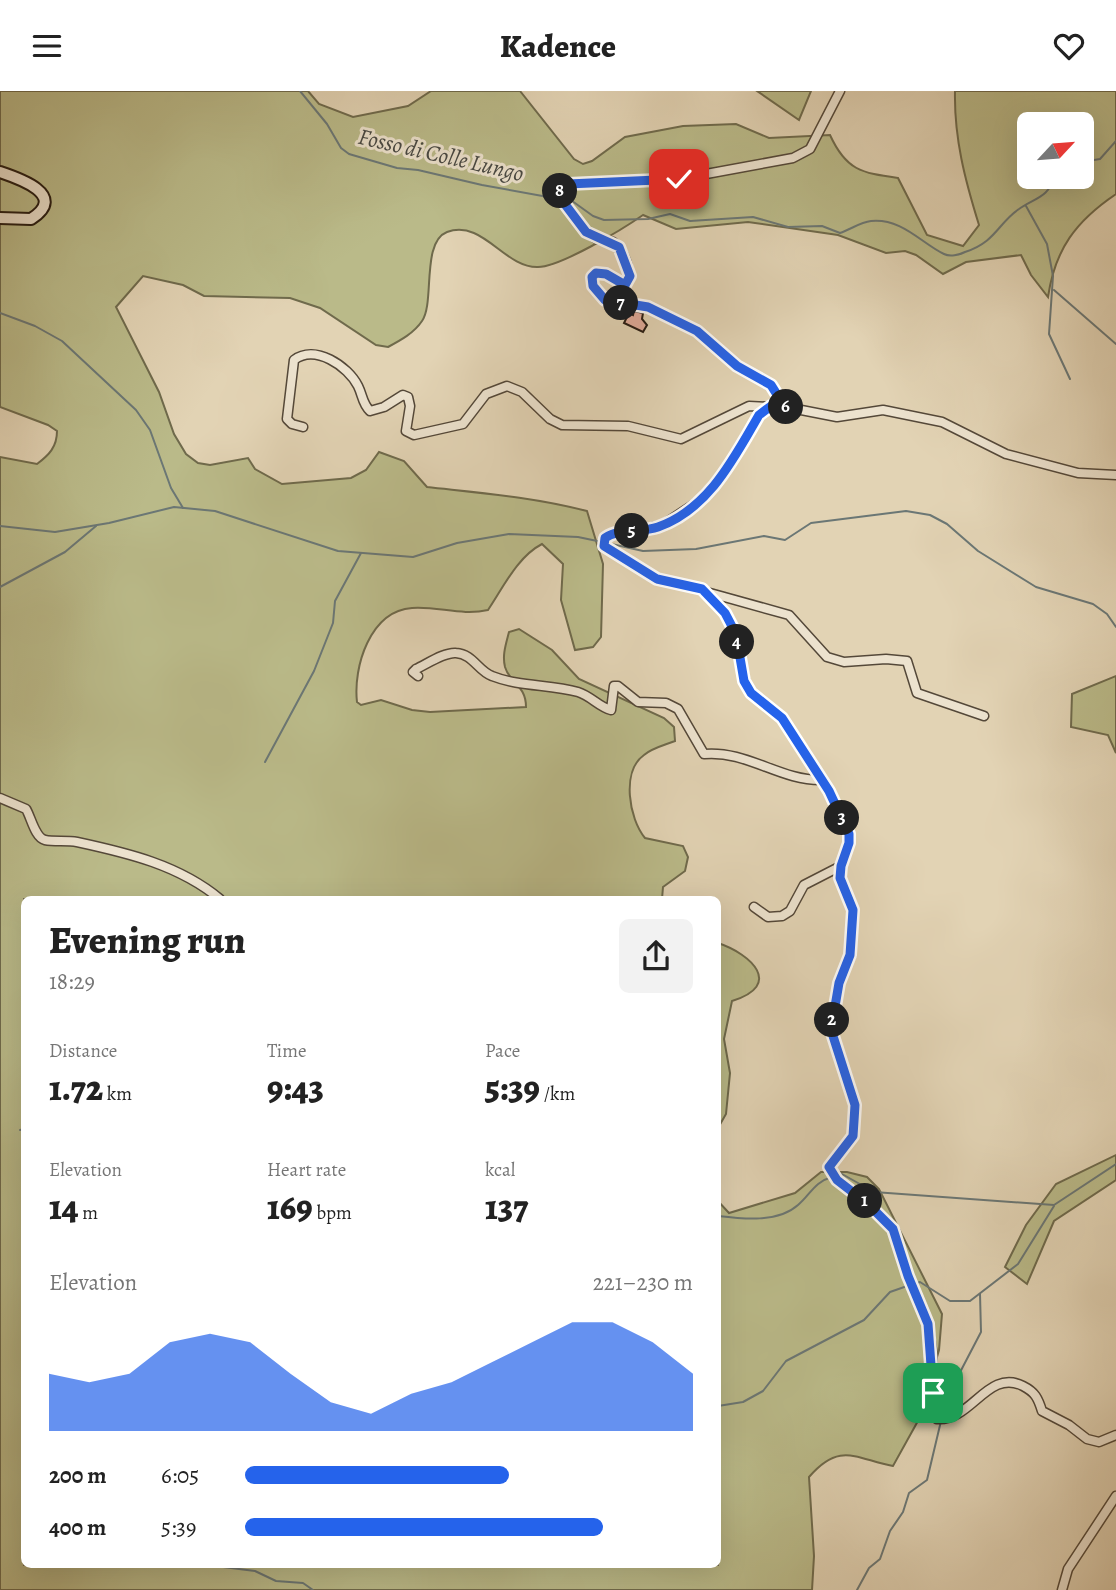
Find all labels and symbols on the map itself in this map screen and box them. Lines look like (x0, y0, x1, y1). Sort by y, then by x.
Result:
north arrow (1017, 112, 1094, 189)
water label: Fosso di Colle Lungo (355, 121, 527, 189)
pin (649, 149, 709, 209)
pin: 8 (542, 173, 578, 209)
pin: 7 (604, 285, 638, 321)
pin: 6 (768, 389, 804, 425)
pin: 5 (614, 513, 650, 549)
pin: 4 (720, 625, 754, 659)
pin: 3 (824, 801, 860, 835)
pin: 2 (814, 1003, 850, 1037)
pin: 1 (848, 1183, 882, 1219)
pin (903, 1363, 963, 1423)

